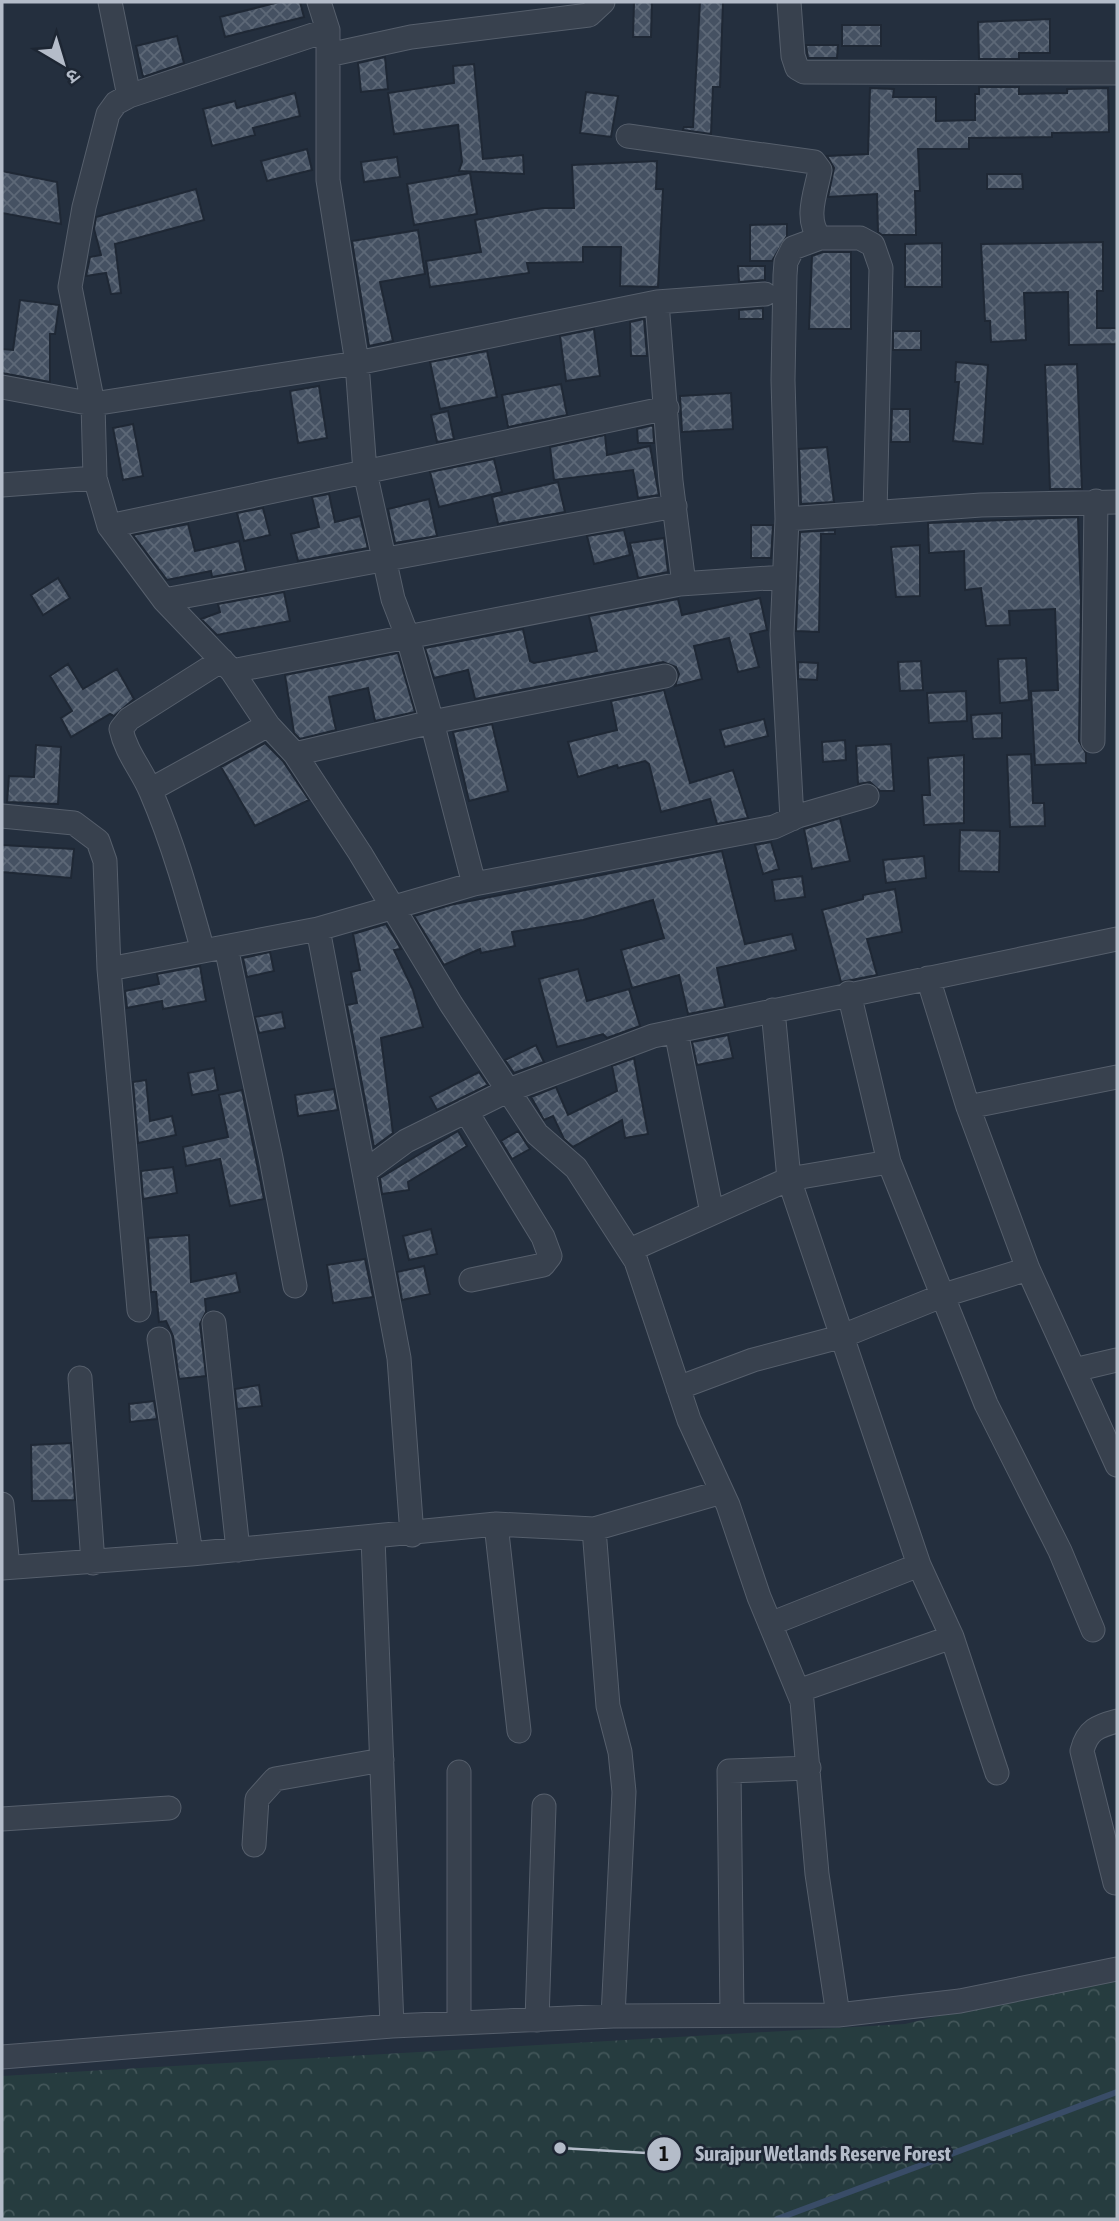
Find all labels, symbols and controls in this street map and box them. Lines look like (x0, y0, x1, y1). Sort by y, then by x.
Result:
north arrow (28, 28, 98, 98)
text: उ (62, 64, 85, 89)
callout: Surajpur Wetlands Reserve Forest (647, 2133, 965, 2175)
text: 1 (659, 2141, 669, 2165)
text: Surajpur Wetlands Reserve Forest (695, 2141, 951, 2165)

